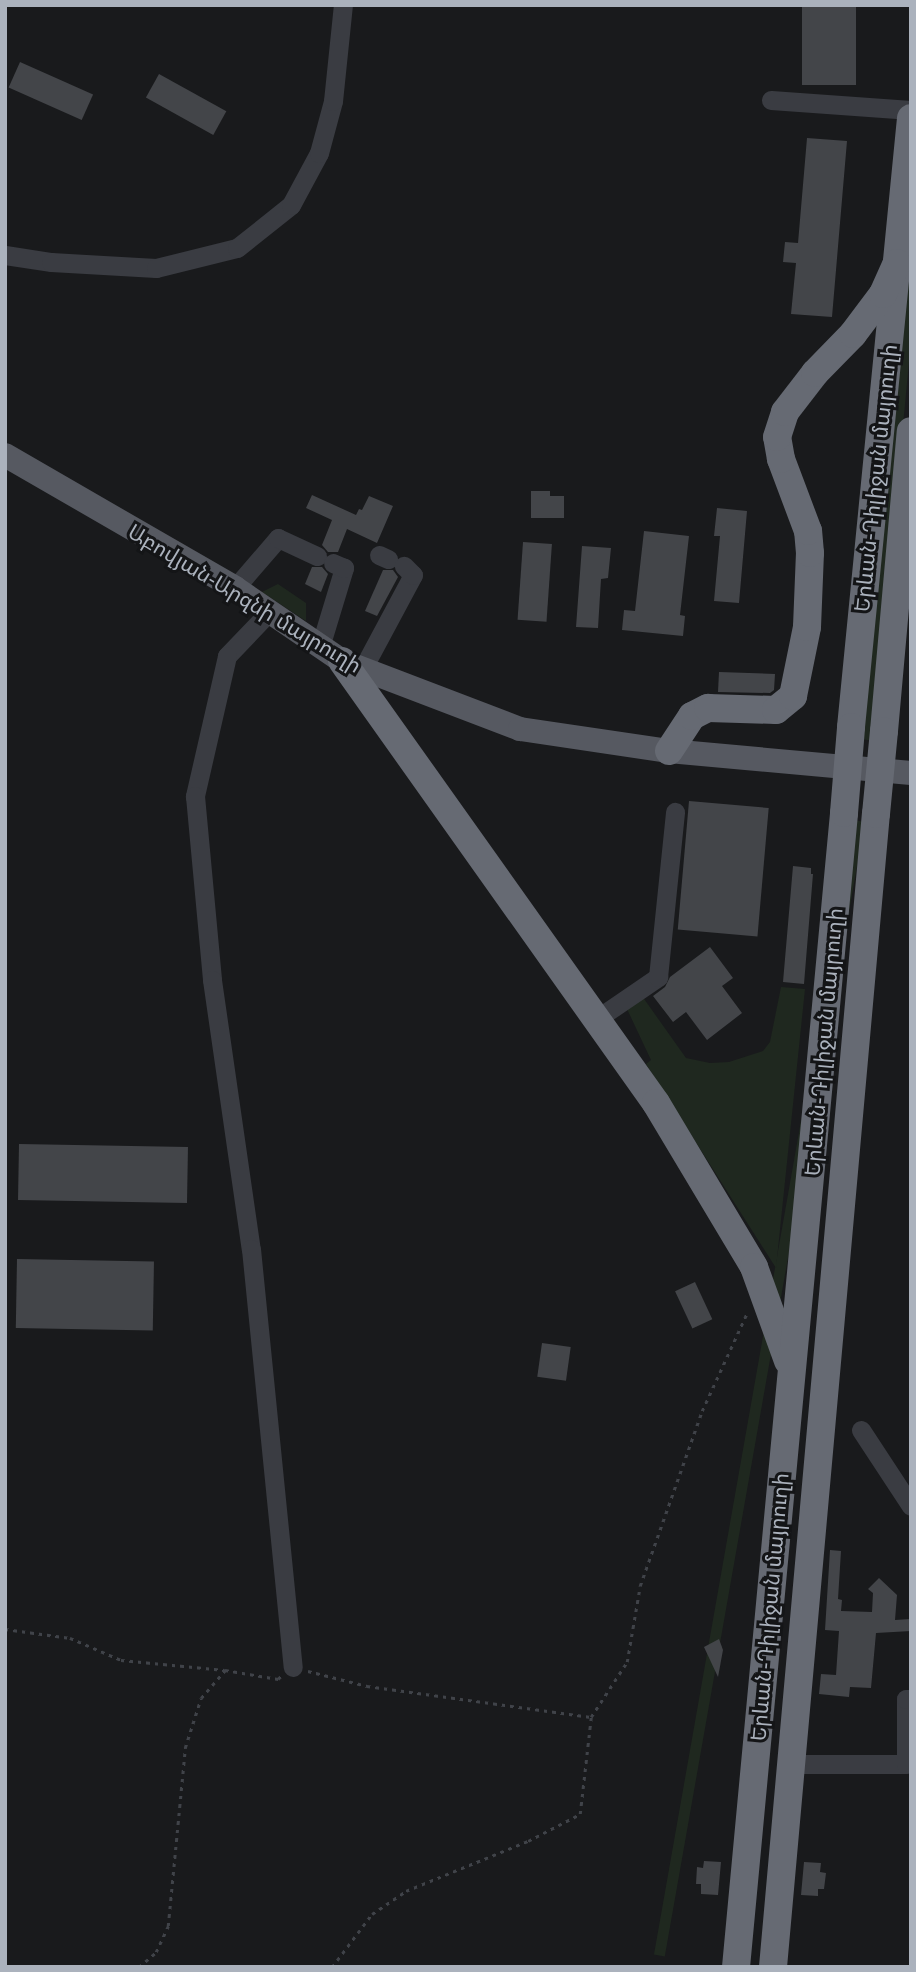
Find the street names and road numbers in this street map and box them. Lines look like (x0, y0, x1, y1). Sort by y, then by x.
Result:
street label: Երևան-Դիլիջան մայրուղի (848, 343, 902, 613)
street label: Աբովյան-Արզնի մայրուղի (124, 518, 366, 678)
street label: Երևան-Դիլիջան մայրուղի (799, 907, 847, 1177)
street label: Երևան-Դիլիջան մայրուղի (745, 1472, 793, 1742)

